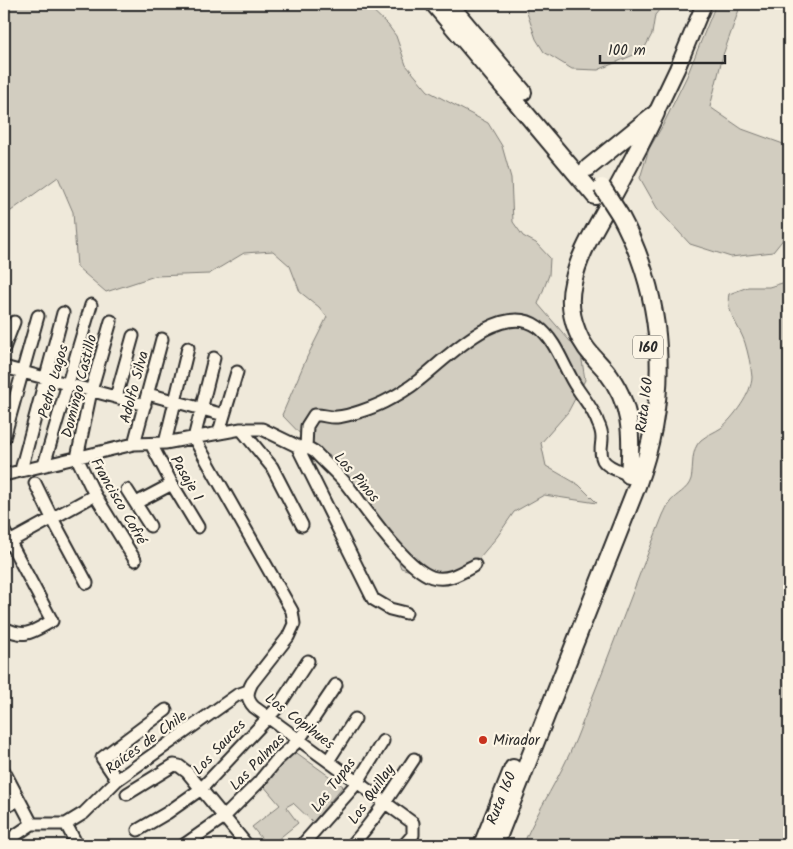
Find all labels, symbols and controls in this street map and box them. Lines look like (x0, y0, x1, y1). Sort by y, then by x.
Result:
scale bar (600, 32, 726, 64)
text: 100 m (608, 39, 646, 63)
street label: Domingo Castillo (56, 332, 104, 440)
road number: 160 (633, 336, 663, 358)
street label: Pedro Lagos (32, 341, 76, 421)
street label: Adolfo Silva (114, 348, 156, 426)
street label: Ruta 160 (630, 376, 660, 434)
street label: Los Pinos (327, 447, 385, 509)
street label: Pasaje 1 (163, 451, 209, 506)
street label: Francisco Cofré (84, 454, 153, 551)
street label: Los Copihues (259, 687, 340, 757)
street label: Raíces de Chile (101, 705, 193, 781)
street label: Los Sauces (187, 714, 253, 781)
street label: Las Palmas (224, 728, 292, 797)
place label: Mirador (493, 729, 541, 753)
marker: Mirador (477, 734, 489, 746)
street label: Las Tupas (305, 753, 363, 818)
street label: Los Quillay (342, 759, 402, 830)
street label: Ruta 160 (480, 768, 524, 829)

